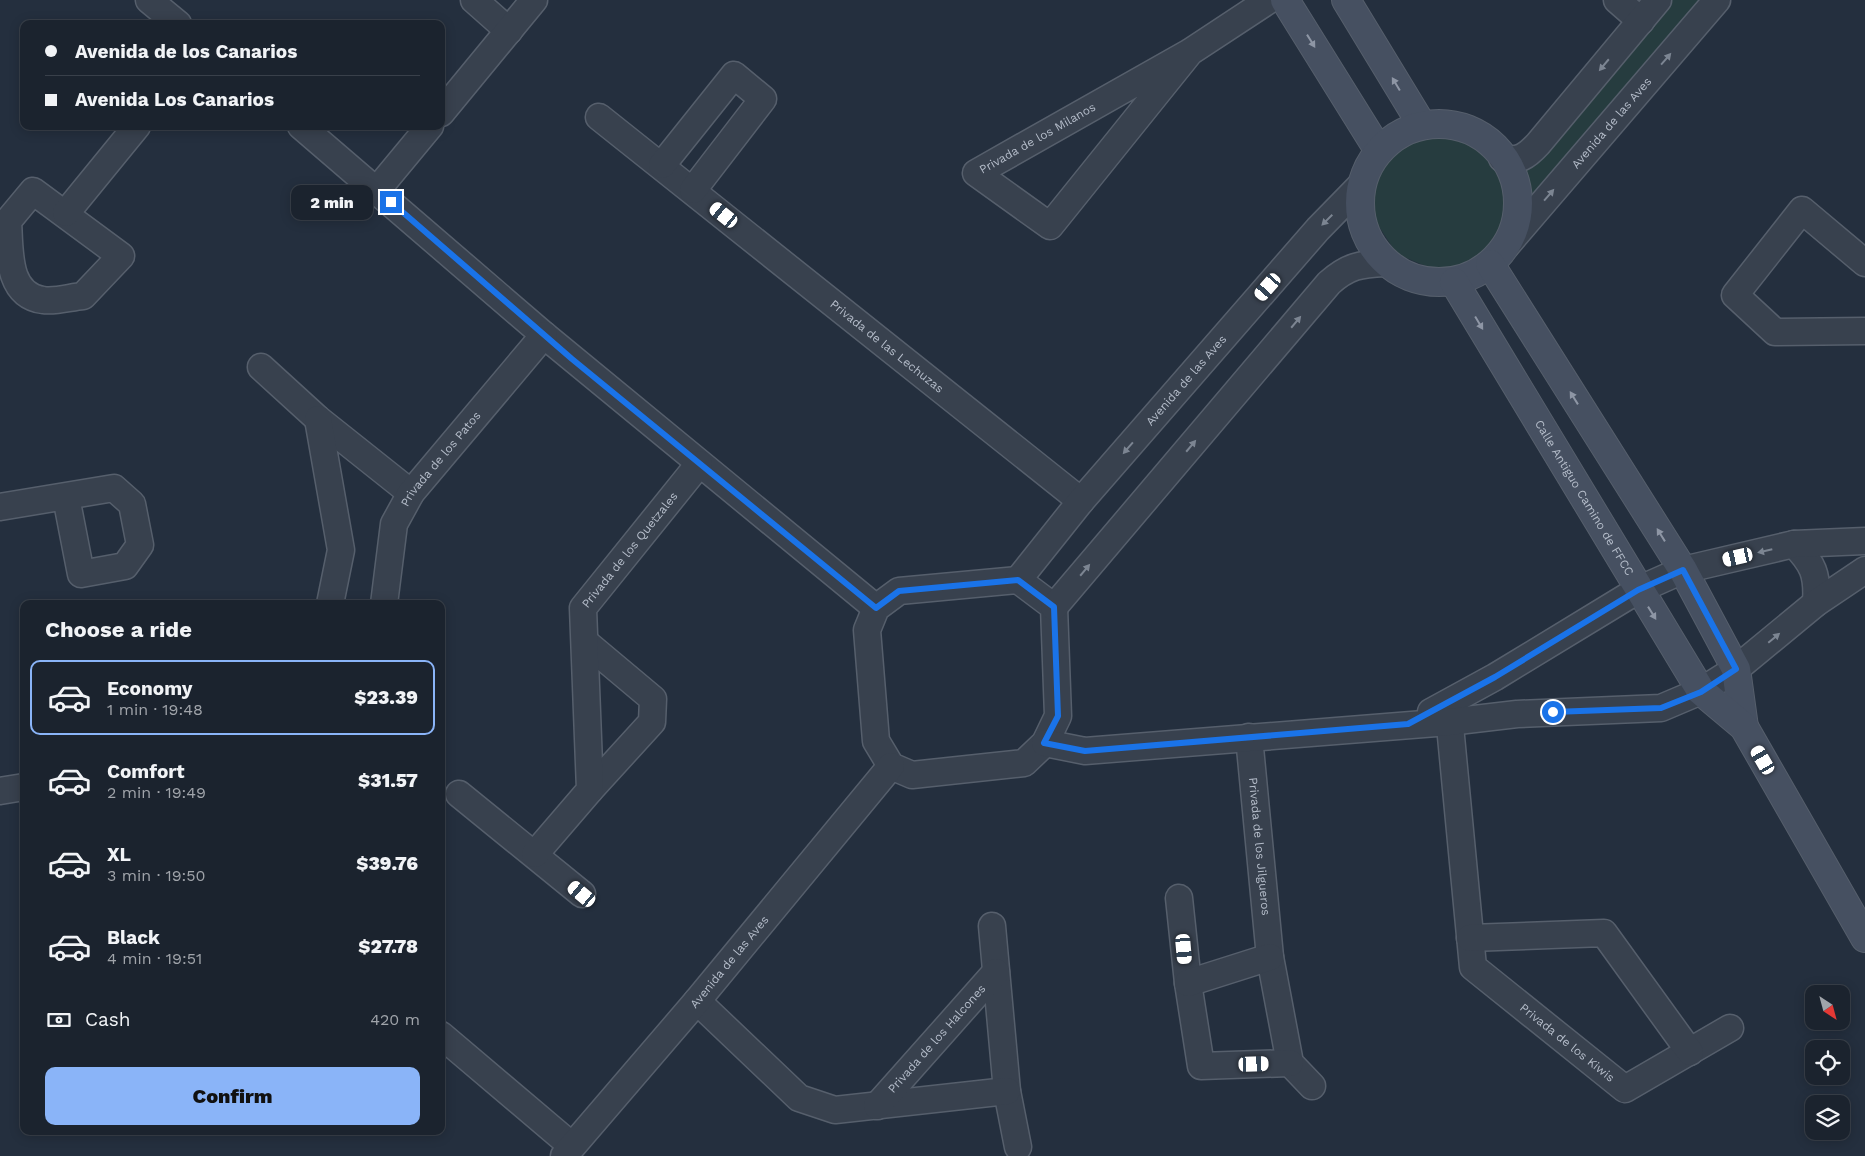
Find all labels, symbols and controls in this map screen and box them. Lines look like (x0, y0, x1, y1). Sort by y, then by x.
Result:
one-way arrow (1306, 35, 1316, 48)
text: Avenida de los Canarios (75, 40, 297, 63)
one-way arrow (1661, 53, 1672, 66)
one-way arrow (1599, 58, 1610, 71)
street label: Avenida de las Aves (1569, 75, 1654, 171)
one-way arrow (1392, 77, 1401, 90)
text: Avenida Los Canarios (75, 88, 274, 111)
street label: Privada de los Milanos (977, 100, 1098, 177)
callout: 2 min (291, 184, 374, 220)
one-way arrow (1544, 189, 1555, 202)
route end (380, 191, 402, 213)
text: 2 min (310, 193, 354, 212)
car (707, 200, 740, 230)
one-way arrow (1321, 214, 1333, 226)
car (1252, 271, 1283, 303)
street label: Privada de las Lechuzas (827, 297, 946, 396)
one-way arrow (1290, 316, 1301, 329)
one-way arrow (1475, 317, 1484, 330)
street label: Avenida de las Aves (1143, 332, 1229, 429)
one-way arrow (1569, 391, 1579, 404)
street label: Privada de los Patos (398, 409, 484, 509)
street label: Calle Antiguo Camino de FFCC (1532, 417, 1637, 578)
one-way arrow (1185, 440, 1196, 453)
one-way arrow (1122, 441, 1134, 453)
street label: Privada de los Quetzales (579, 489, 681, 611)
one-way arrow (1656, 528, 1666, 542)
car (1721, 546, 1754, 568)
one-way arrow (1757, 547, 1772, 555)
one-way arrow (1080, 564, 1091, 577)
one-way arrow (1648, 607, 1657, 620)
text: Choose a ride (45, 617, 192, 642)
one-way arrow (1767, 632, 1780, 643)
icon: car (47, 675, 92, 720)
text: Economy (107, 677, 192, 700)
text: $23.39 (354, 686, 418, 709)
text: 1 min · 19:48 (107, 700, 203, 719)
route start (1542, 701, 1564, 723)
car (1749, 743, 1776, 777)
icon: car (47, 758, 92, 803)
text: Comfort (107, 760, 185, 783)
text: $31.57 (358, 769, 418, 792)
street label: Privada de los Jilgueros (1246, 777, 1273, 916)
text: 2 min · 19:49 (107, 783, 206, 802)
icon: car (47, 841, 92, 886)
text: XL (107, 843, 131, 866)
text: $39.76 (356, 852, 418, 875)
text: 3 min · 19:50 (107, 866, 206, 885)
car (565, 879, 598, 909)
street label: Avenida de las Aves (687, 913, 771, 1011)
icon: car (47, 924, 92, 969)
text: Black (107, 926, 160, 949)
car (1175, 933, 1192, 965)
text: $27.78 (358, 935, 418, 958)
text: 4 min · 19:51 (107, 949, 202, 968)
street label: Privada de los Halcones (885, 982, 989, 1096)
north arrow (1805, 985, 1850, 1030)
map controls (1805, 985, 1850, 1140)
street label: Privada de los Kiwis (1517, 1001, 1617, 1085)
icon: cash (45, 1006, 73, 1034)
text: Cash (85, 1008, 131, 1031)
text: 420 m (370, 1010, 420, 1029)
button: locate (1805, 1040, 1850, 1085)
car (1238, 1056, 1269, 1072)
button: Confirm (45, 1067, 420, 1125)
button: layers (1805, 1095, 1850, 1140)

